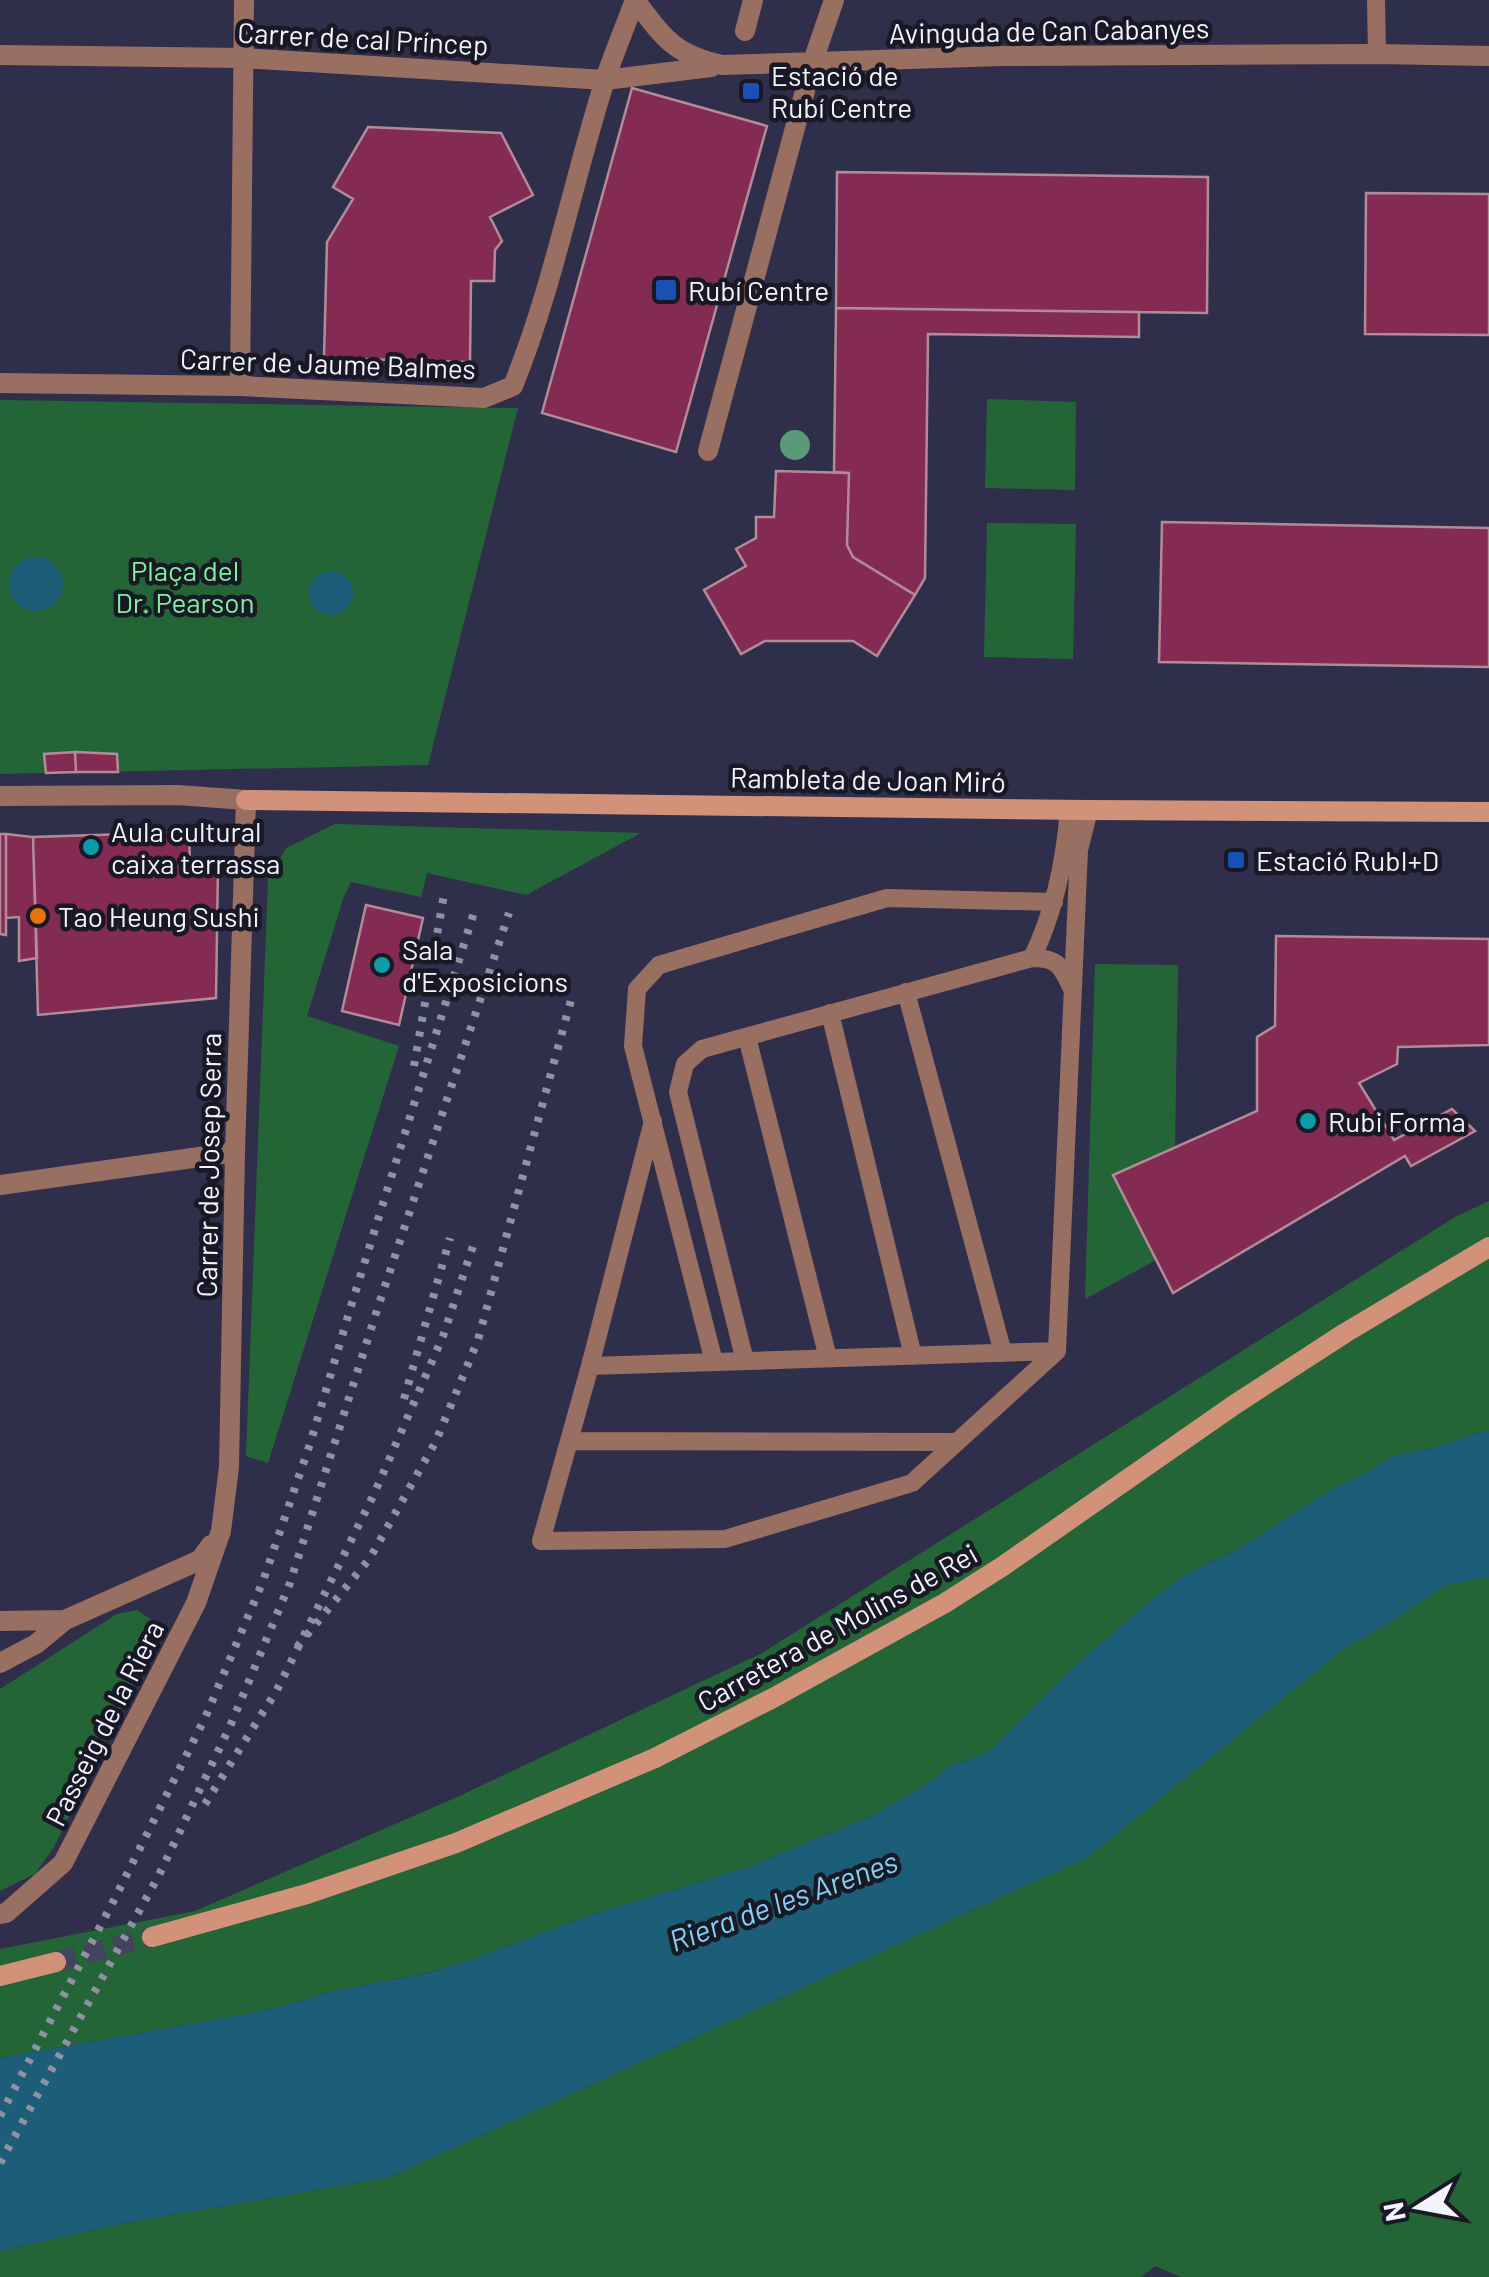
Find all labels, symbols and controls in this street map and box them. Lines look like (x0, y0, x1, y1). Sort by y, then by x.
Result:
street label: Avinguda de Can Cabanyes (888, 10, 1210, 50)
street label: Carrer de cal Príncep (237, 14, 489, 62)
place label: Estació de Rubí Centre (771, 58, 912, 124)
marker: Estació de Rubí Centre (740, 80, 762, 102)
place label: Rubí Centre (688, 273, 829, 307)
marker: Rubí Centre (653, 277, 679, 303)
street label: Carrer de Jaume Balmes (179, 341, 477, 385)
park label: Plaça del Dr. Pearson (115, 553, 255, 619)
street label: Rambleta de Joan Miró (730, 760, 1006, 798)
place label: Aula cultural caixa terrassa (111, 814, 280, 880)
marker: Aula cultural caixa terrassa (80, 836, 102, 858)
place label: Estació RubI+D (1256, 843, 1439, 877)
marker: Estació RubI+D (1225, 849, 1247, 871)
place label: Tao Heung Sushi (58, 899, 260, 933)
marker: Tao Heung Sushi (27, 905, 49, 927)
place label: Sala d'Exposicions (402, 932, 568, 998)
marker: Sala d'Exposicions (371, 954, 393, 976)
street label: Carrer de Josep Serra (189, 1032, 227, 1298)
place label: Rubi Forma (1328, 1104, 1466, 1138)
marker: Rubi Forma (1297, 1110, 1319, 1132)
street label: Carretera de Molins de Rei (691, 1536, 983, 1718)
street label: Passeig de la Riera (38, 1615, 170, 1831)
water label: Riera de les Arenes (664, 1842, 902, 1958)
north arrow (1369, 2157, 1469, 2257)
text: N (1375, 2200, 1412, 2224)

